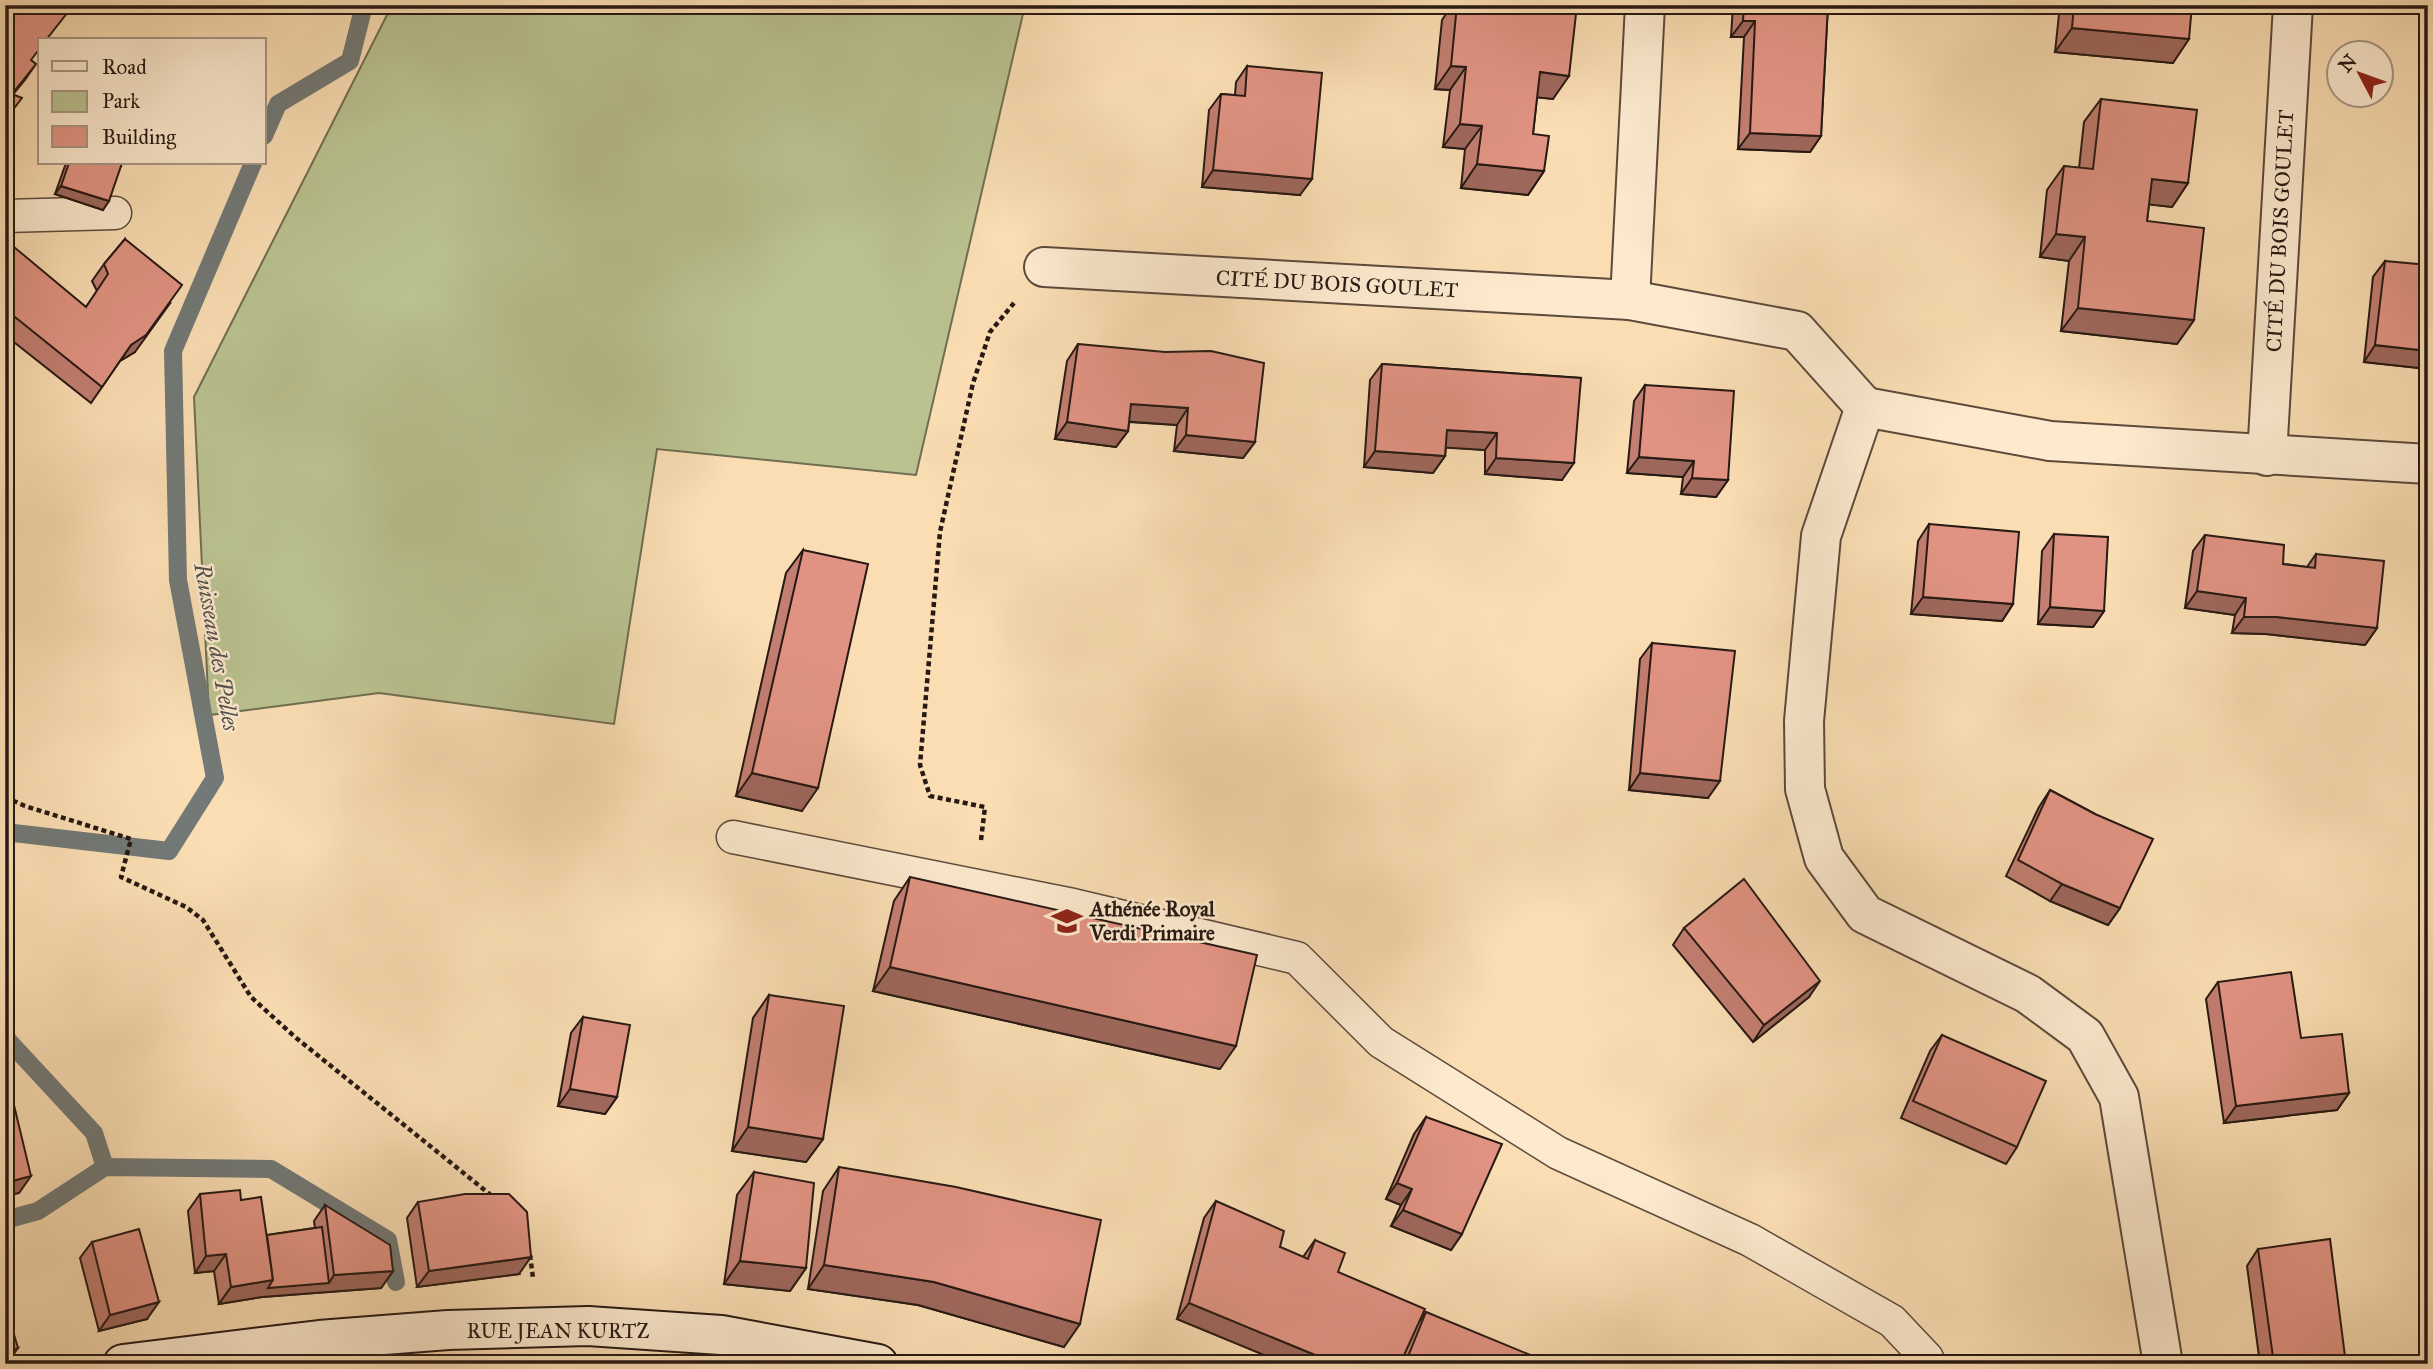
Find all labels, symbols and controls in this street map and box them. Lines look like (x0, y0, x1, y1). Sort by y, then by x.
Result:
legend (38, 38, 266, 164)
north arrow (2324, 38, 2394, 108)
text: N (2334, 50, 2362, 77)
text: Road (102, 54, 147, 80)
text: Park (102, 88, 140, 114)
street label: CITÉ DU BOIS GOULET (2260, 109, 2299, 353)
text: Building (102, 124, 176, 150)
street label: CITÉ DU BOIS GOULET (1215, 264, 1459, 303)
water label: Ruisseau des Pelles (188, 560, 246, 734)
place label: Athénée Royal Verdi Primaire (1088, 896, 1216, 946)
school or university icon: Athénée Royal Verdi Primaire (1050, 904, 1084, 938)
street label: RUE JEAN KURTZ (466, 1318, 650, 1344)

